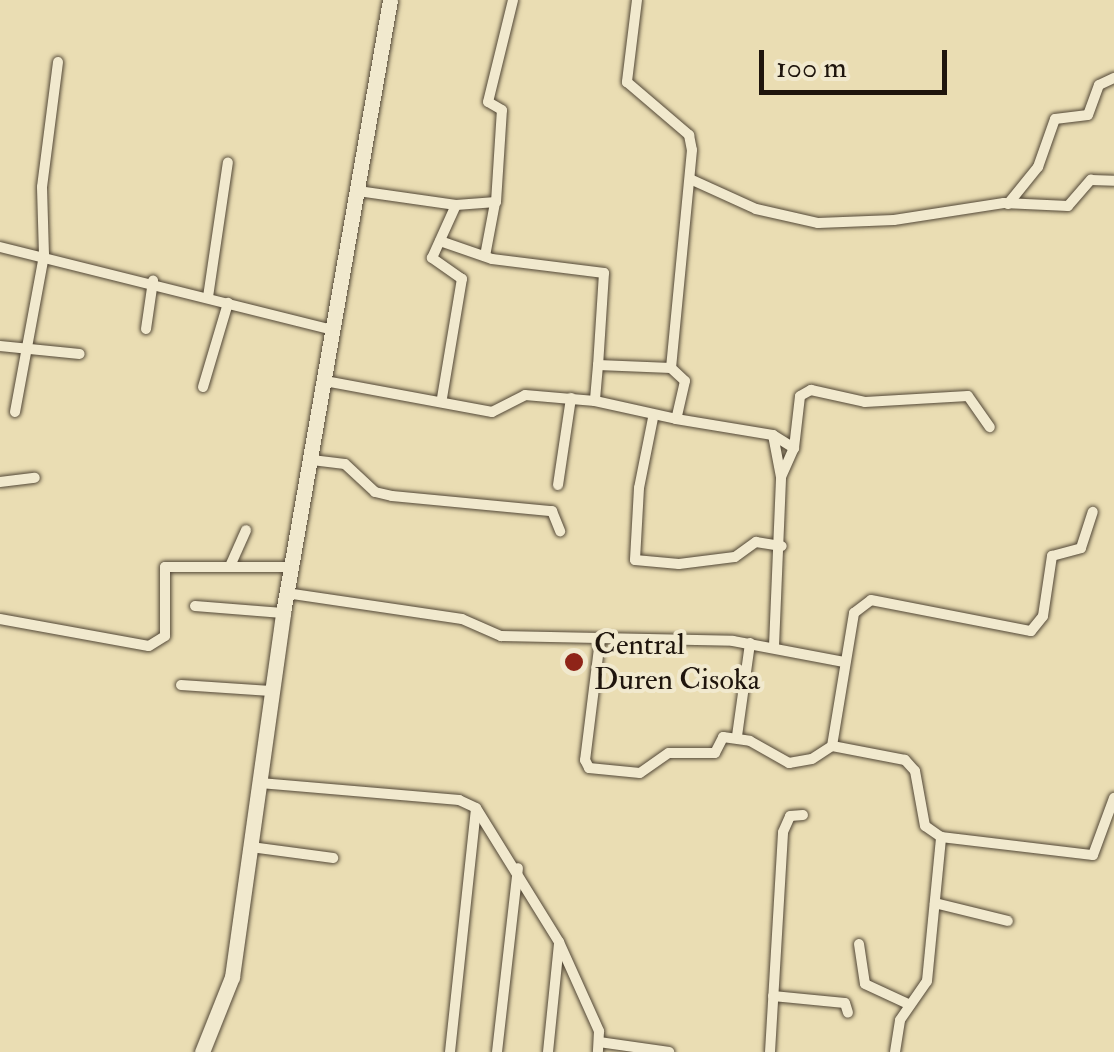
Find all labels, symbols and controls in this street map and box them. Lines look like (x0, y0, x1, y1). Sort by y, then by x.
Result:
scale bar (764, 30, 952, 92)
text: 100 m (776, 49, 847, 86)
place label: Central Duren Cisoka (594, 627, 760, 698)
marker: Central Duren Cisoka (563, 651, 585, 673)

